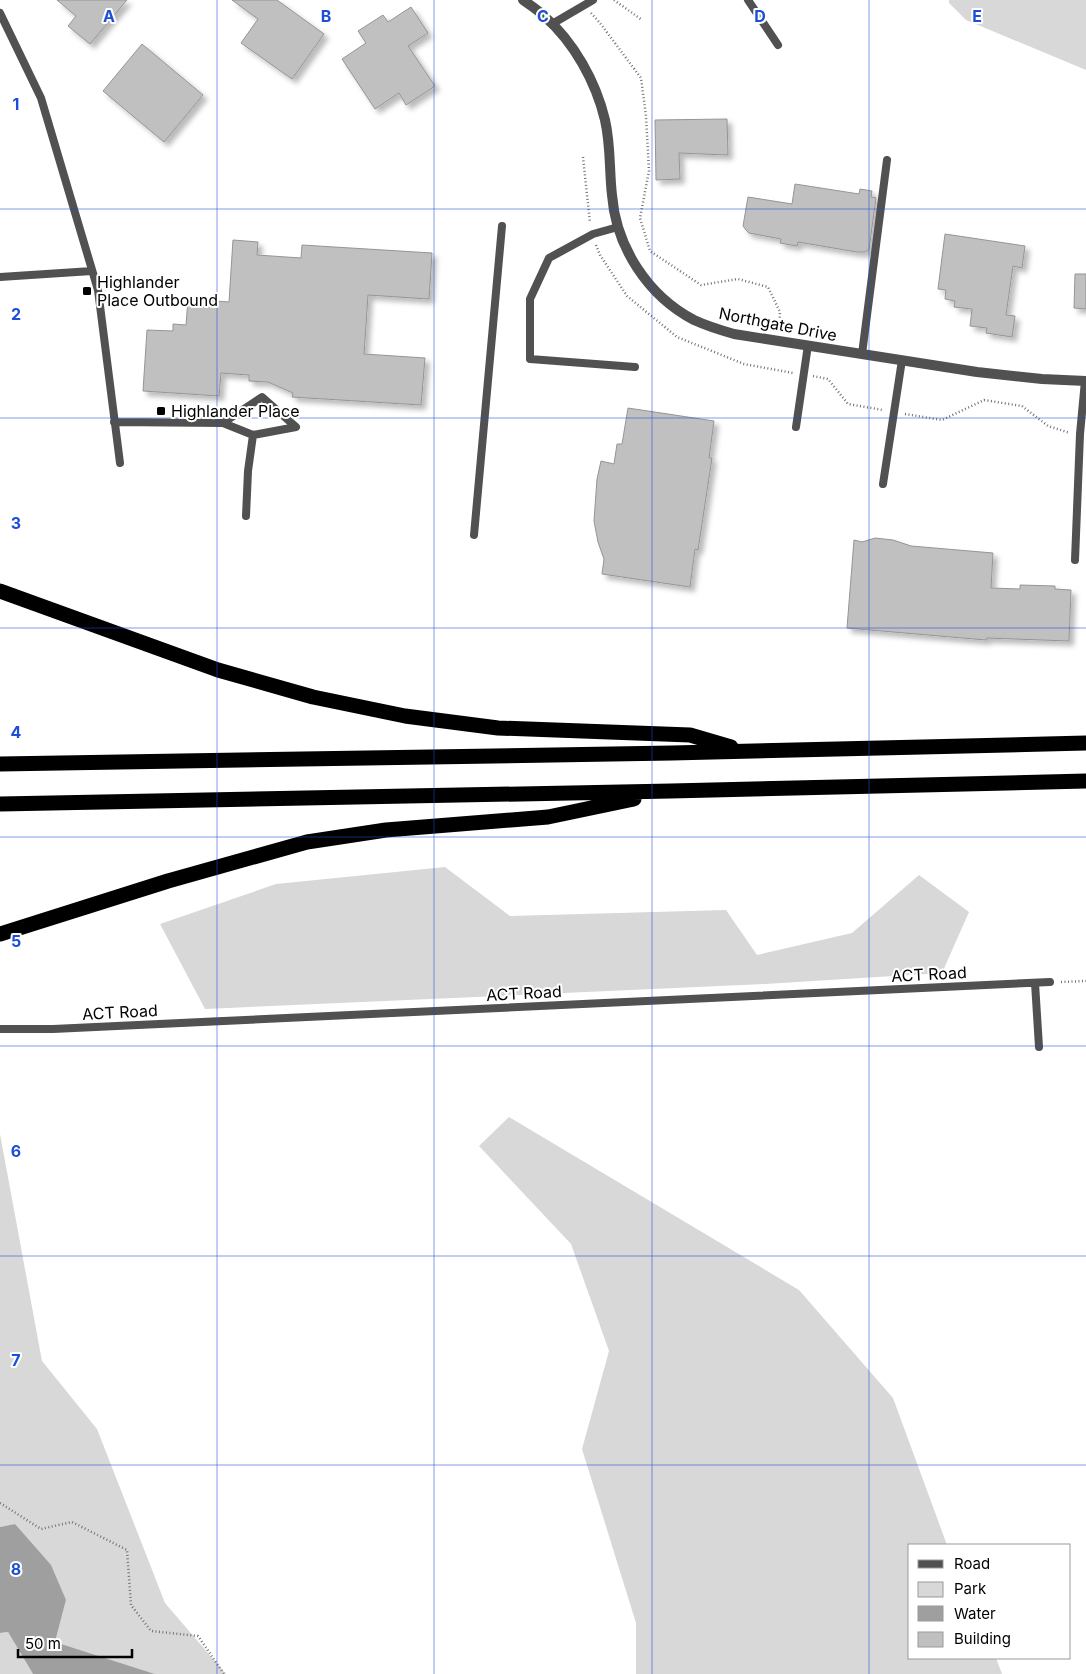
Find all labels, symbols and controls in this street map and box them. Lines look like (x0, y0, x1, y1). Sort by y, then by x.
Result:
text: A (103, 6, 115, 26)
text: B (321, 6, 331, 26)
text: C (537, 6, 549, 26)
text: D (754, 6, 766, 26)
text: E (972, 6, 982, 26)
text: 1 (13, 94, 19, 114)
place label: Highlander Place Outbound (97, 272, 218, 310)
marker: Highlander Place Outbound (81, 285, 93, 297)
street label: Northgate Drive (717, 303, 839, 345)
text: 2 (11, 304, 21, 324)
place label: Highlander Place (171, 401, 300, 421)
marker: Highlander Place (155, 405, 167, 417)
text: 3 (11, 513, 21, 533)
text: 4 (11, 722, 22, 742)
text: 5 (11, 931, 21, 951)
street label: ACT Road (891, 962, 967, 986)
street label: ACT Road (486, 981, 562, 1005)
street label: ACT Road (82, 1000, 158, 1024)
text: 6 (11, 1141, 21, 1161)
text: 7 (11, 1350, 21, 1370)
legend (908, 1544, 1071, 1659)
text: Road (954, 1554, 990, 1573)
text: 8 (11, 1559, 21, 1579)
text: Park (954, 1579, 987, 1598)
text: Water (954, 1604, 996, 1623)
scale bar (18, 1626, 131, 1658)
text: Building (954, 1629, 1011, 1648)
text: 50 m (25, 1634, 61, 1653)

